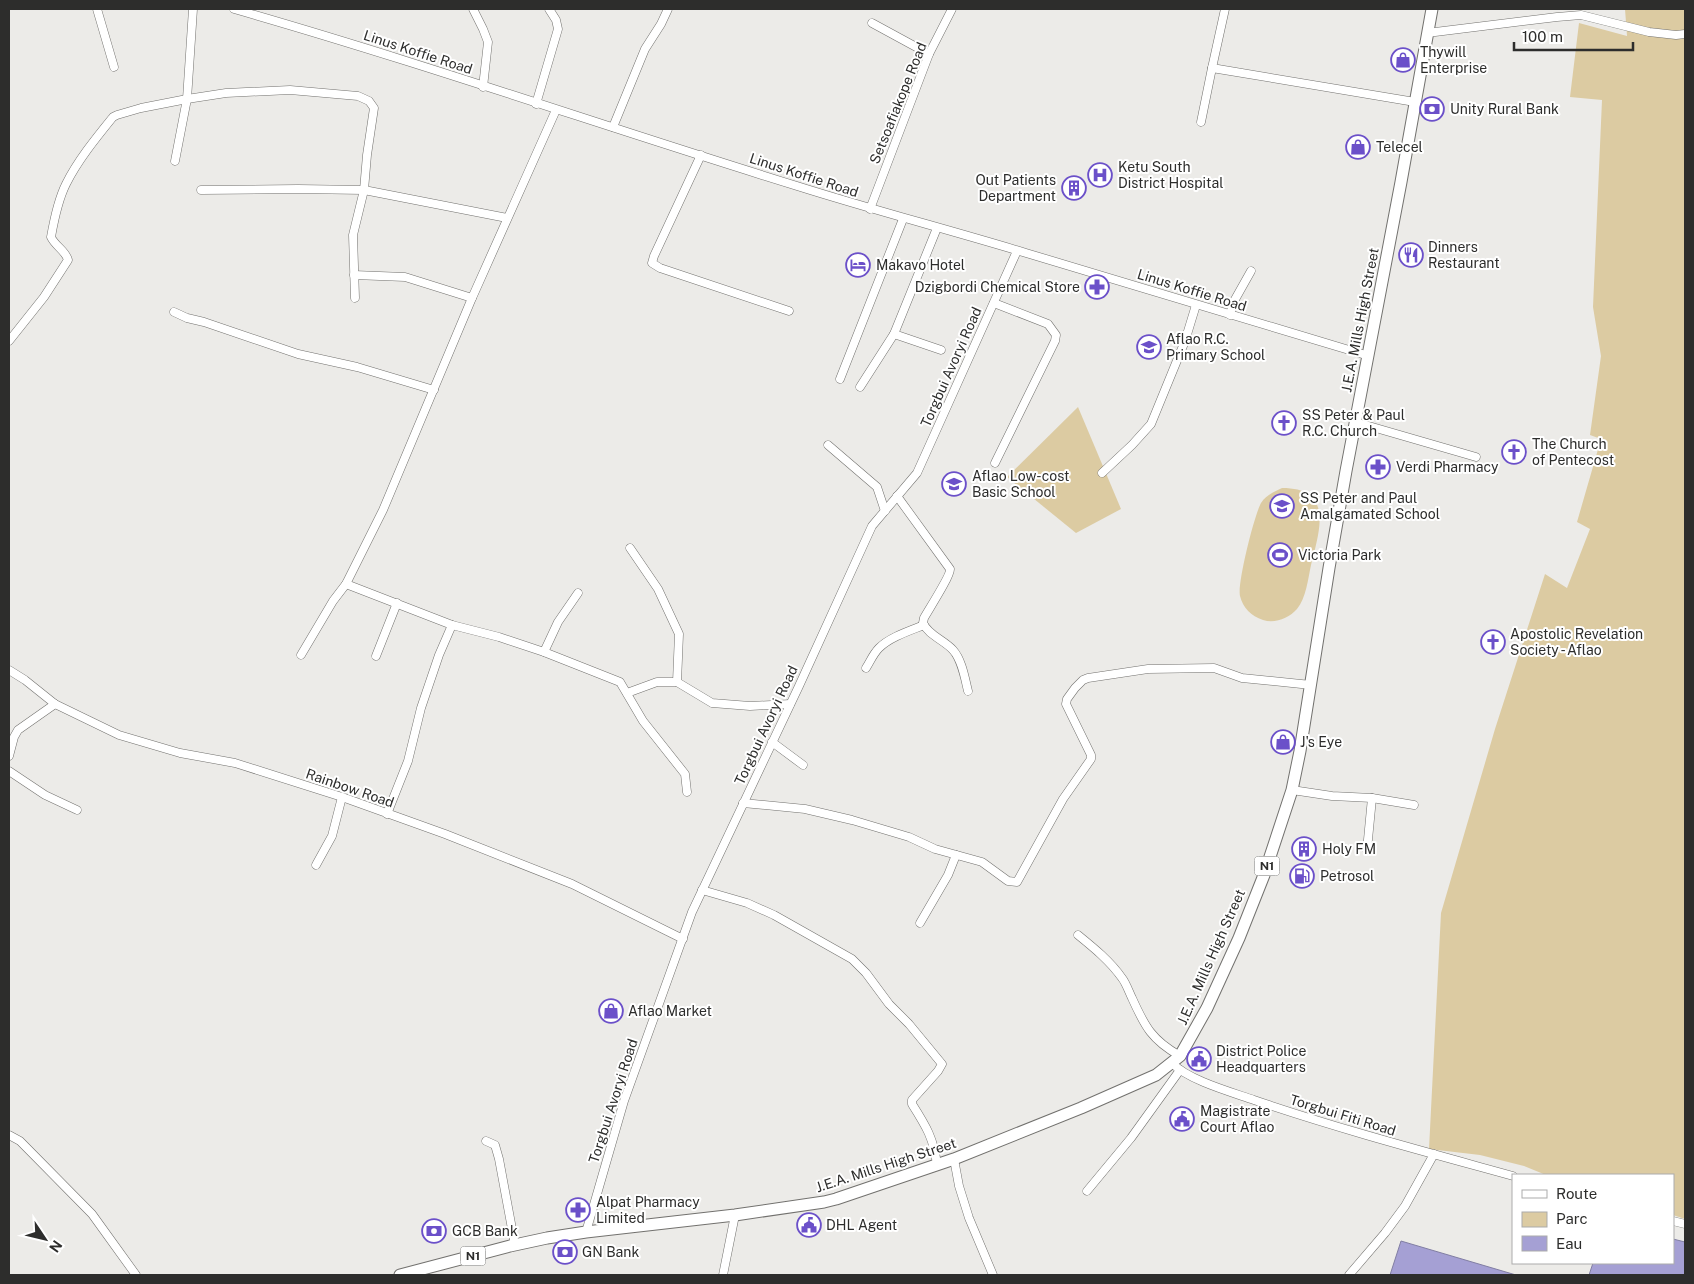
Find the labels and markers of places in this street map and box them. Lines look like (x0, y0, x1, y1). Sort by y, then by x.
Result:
place label: Thywill Enterprise (1420, 44, 1487, 76)
shop icon: Thywill Enterprise (1390, 47, 1416, 73)
bank icon: Unity Rural Bank (1419, 96, 1445, 122)
place label: Unity Rural Bank (1450, 101, 1559, 117)
shop icon: Telecel (1345, 134, 1371, 160)
place label: Telecel (1376, 139, 1423, 155)
place label: Ketu South District Hospital (1118, 159, 1223, 191)
hospital icon: Ketu South District Hospital (1087, 162, 1113, 188)
place label: Out Patients Department (975, 172, 1056, 204)
building icon: Out Patients Department (1061, 175, 1087, 201)
place label: Dinners Restaurant (1428, 239, 1500, 271)
restaurant icon: Dinners Restaurant (1398, 242, 1424, 268)
hotel icon: Makavo Hotel (845, 252, 871, 278)
place label: Makavo Hotel (876, 257, 965, 273)
pharmacy icon: Dzigbordi Chemical Store (1084, 274, 1110, 300)
place label: Dzigbordi Chemical Store (915, 279, 1080, 295)
place label: Aflao R.C. Primary School (1166, 331, 1265, 363)
school or university icon: Aflao R.C. Primary School (1136, 334, 1162, 360)
place label: SS Peter & Paul R.C. Church (1302, 407, 1405, 439)
church icon: SS Peter & Paul R.C. Church (1271, 410, 1297, 436)
place label: The Church of Pentecost (1532, 436, 1614, 468)
church icon: The Church of Pentecost (1501, 439, 1527, 465)
pharmacy icon: Verdi Pharmacy (1365, 454, 1391, 480)
place label: Verdi Pharmacy (1396, 459, 1499, 475)
place label: Aflao Low-cost Basic School (972, 468, 1070, 500)
school or university icon: Aflao Low-cost Basic School (941, 471, 967, 497)
place label: SS Peter and Paul Amalgamated School (1300, 490, 1440, 522)
school or university icon: SS Peter and Paul Amalgamated School (1269, 493, 1295, 519)
sports icon: Victoria Park (1267, 542, 1293, 568)
place label: Victoria Park (1298, 547, 1381, 563)
place label: Apostolic Revelation Society - Aflao (1510, 626, 1643, 658)
church icon: Apostolic Revelation Society - Aflao (1480, 629, 1506, 655)
shop icon: J's Eye (1270, 729, 1296, 755)
place label: J's Eye (1300, 734, 1342, 750)
building icon: Holy FM (1291, 836, 1317, 862)
place label: Holy FM (1322, 841, 1376, 857)
fuel station icon: Petrosol (1289, 863, 1315, 889)
place label: Petrosol (1320, 868, 1374, 884)
shop icon: Aflao Market (598, 998, 624, 1024)
place label: Aflao Market (628, 1003, 712, 1019)
place label: District Police Headquarters (1216, 1043, 1307, 1075)
public building icon: District Police Headquarters (1186, 1046, 1212, 1072)
place label: Magistrate Court Aflao (1200, 1103, 1274, 1135)
public building icon: Magistrate Court Aflao (1169, 1106, 1195, 1132)
place label: Alpat Pharmacy Limited (596, 1194, 700, 1226)
pharmacy icon: Alpat Pharmacy Limited (565, 1197, 591, 1223)
public building icon: DHL Agent (796, 1212, 822, 1238)
place label: DHL Agent (826, 1217, 897, 1233)
bank icon: GCB Bank (421, 1218, 447, 1244)
place label: GCB Bank (452, 1223, 518, 1239)
bank icon: GN Bank (552, 1239, 578, 1265)
place label: GN Bank (582, 1244, 639, 1260)

